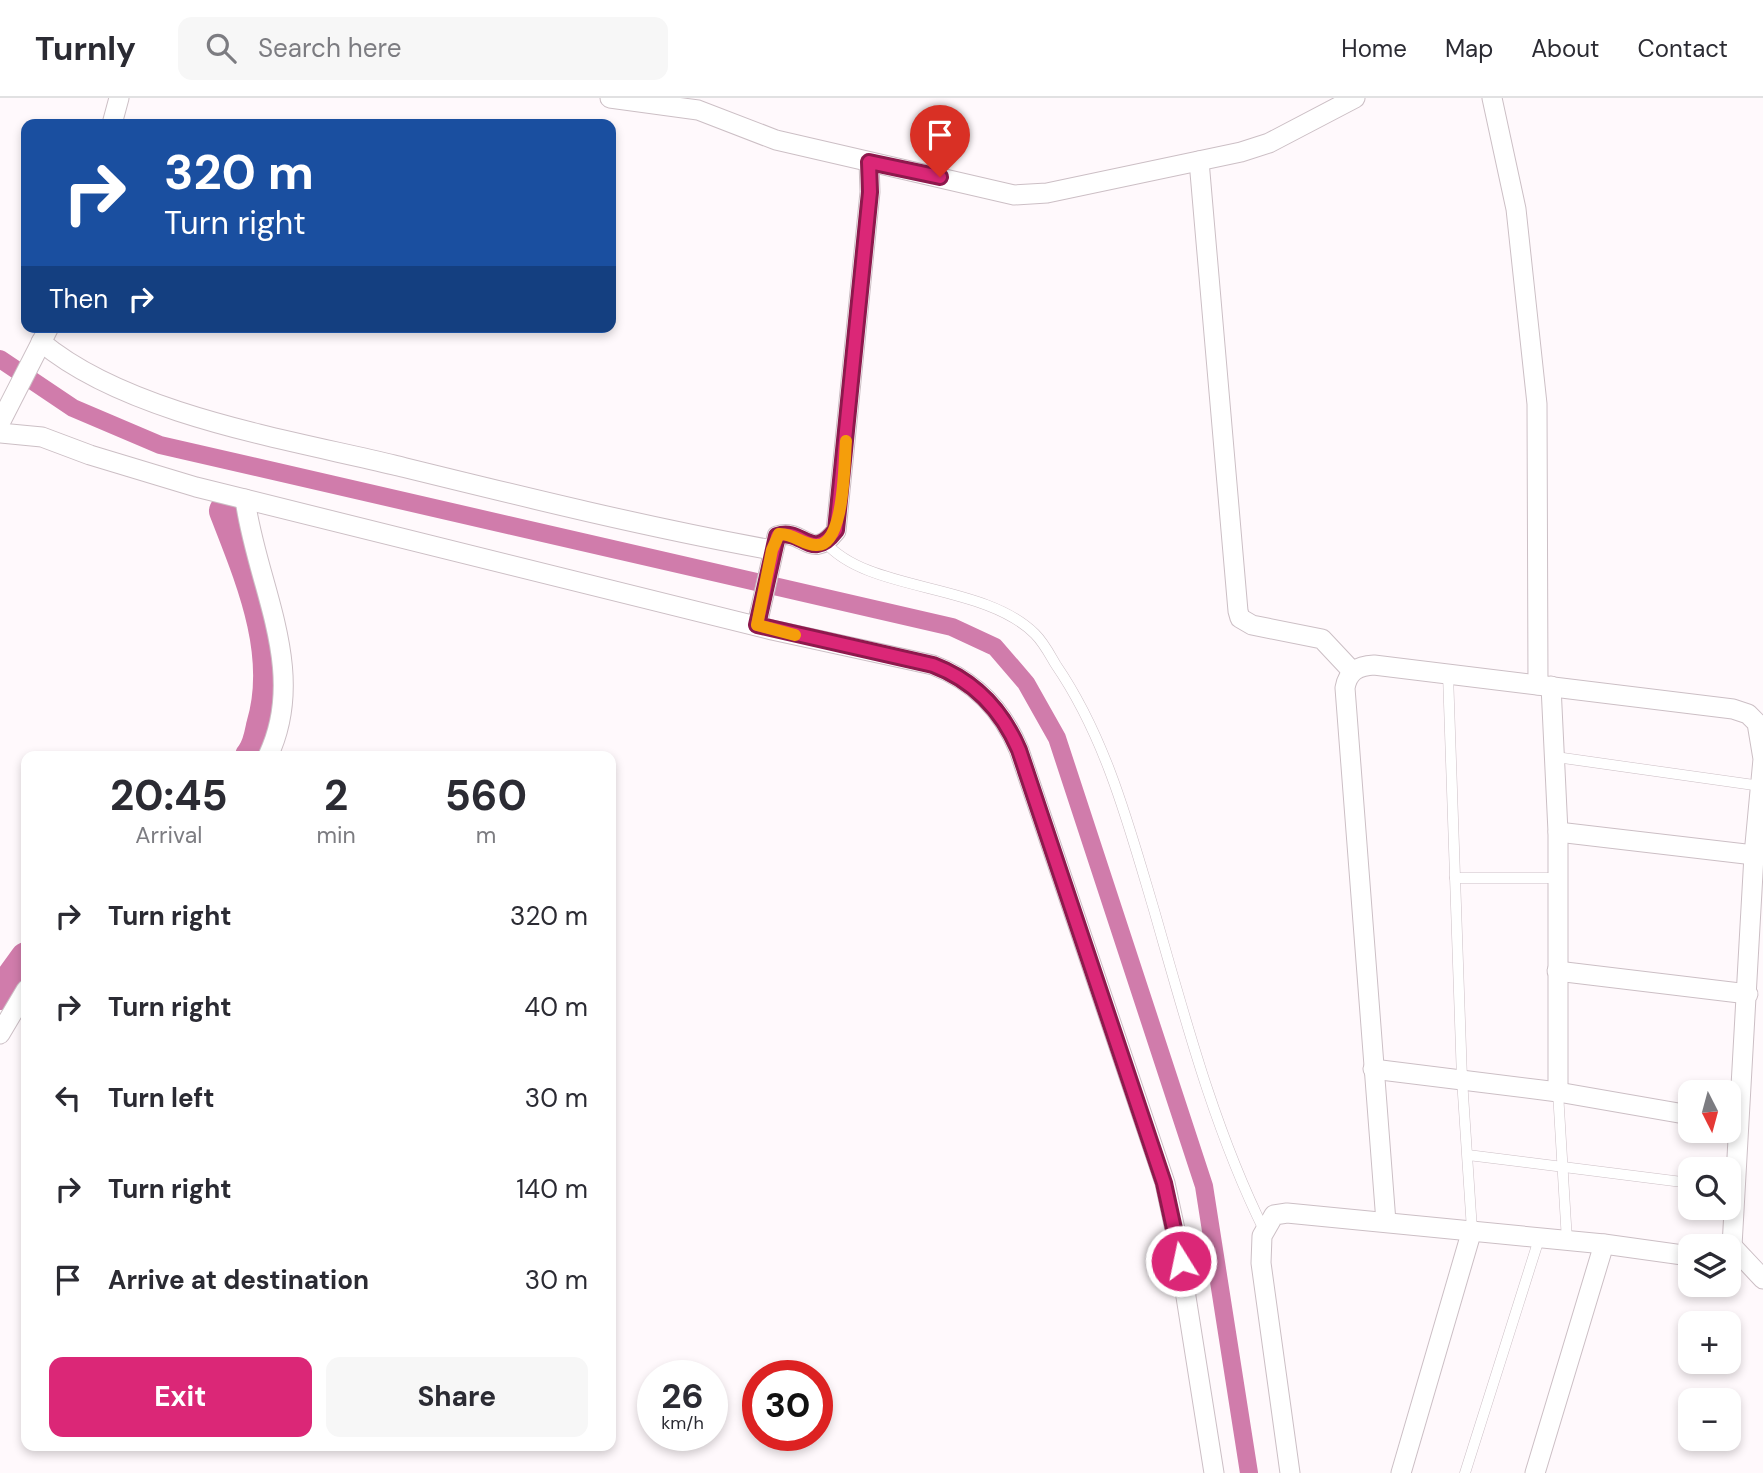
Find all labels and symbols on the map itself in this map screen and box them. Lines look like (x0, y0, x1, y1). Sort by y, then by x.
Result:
pin (910, 105, 970, 177)
north arrow (1678, 1080, 1741, 1143)
position arrow (1144, 1224, 1218, 1298)
speed limit sign: 30 (742, 1360, 833, 1451)

